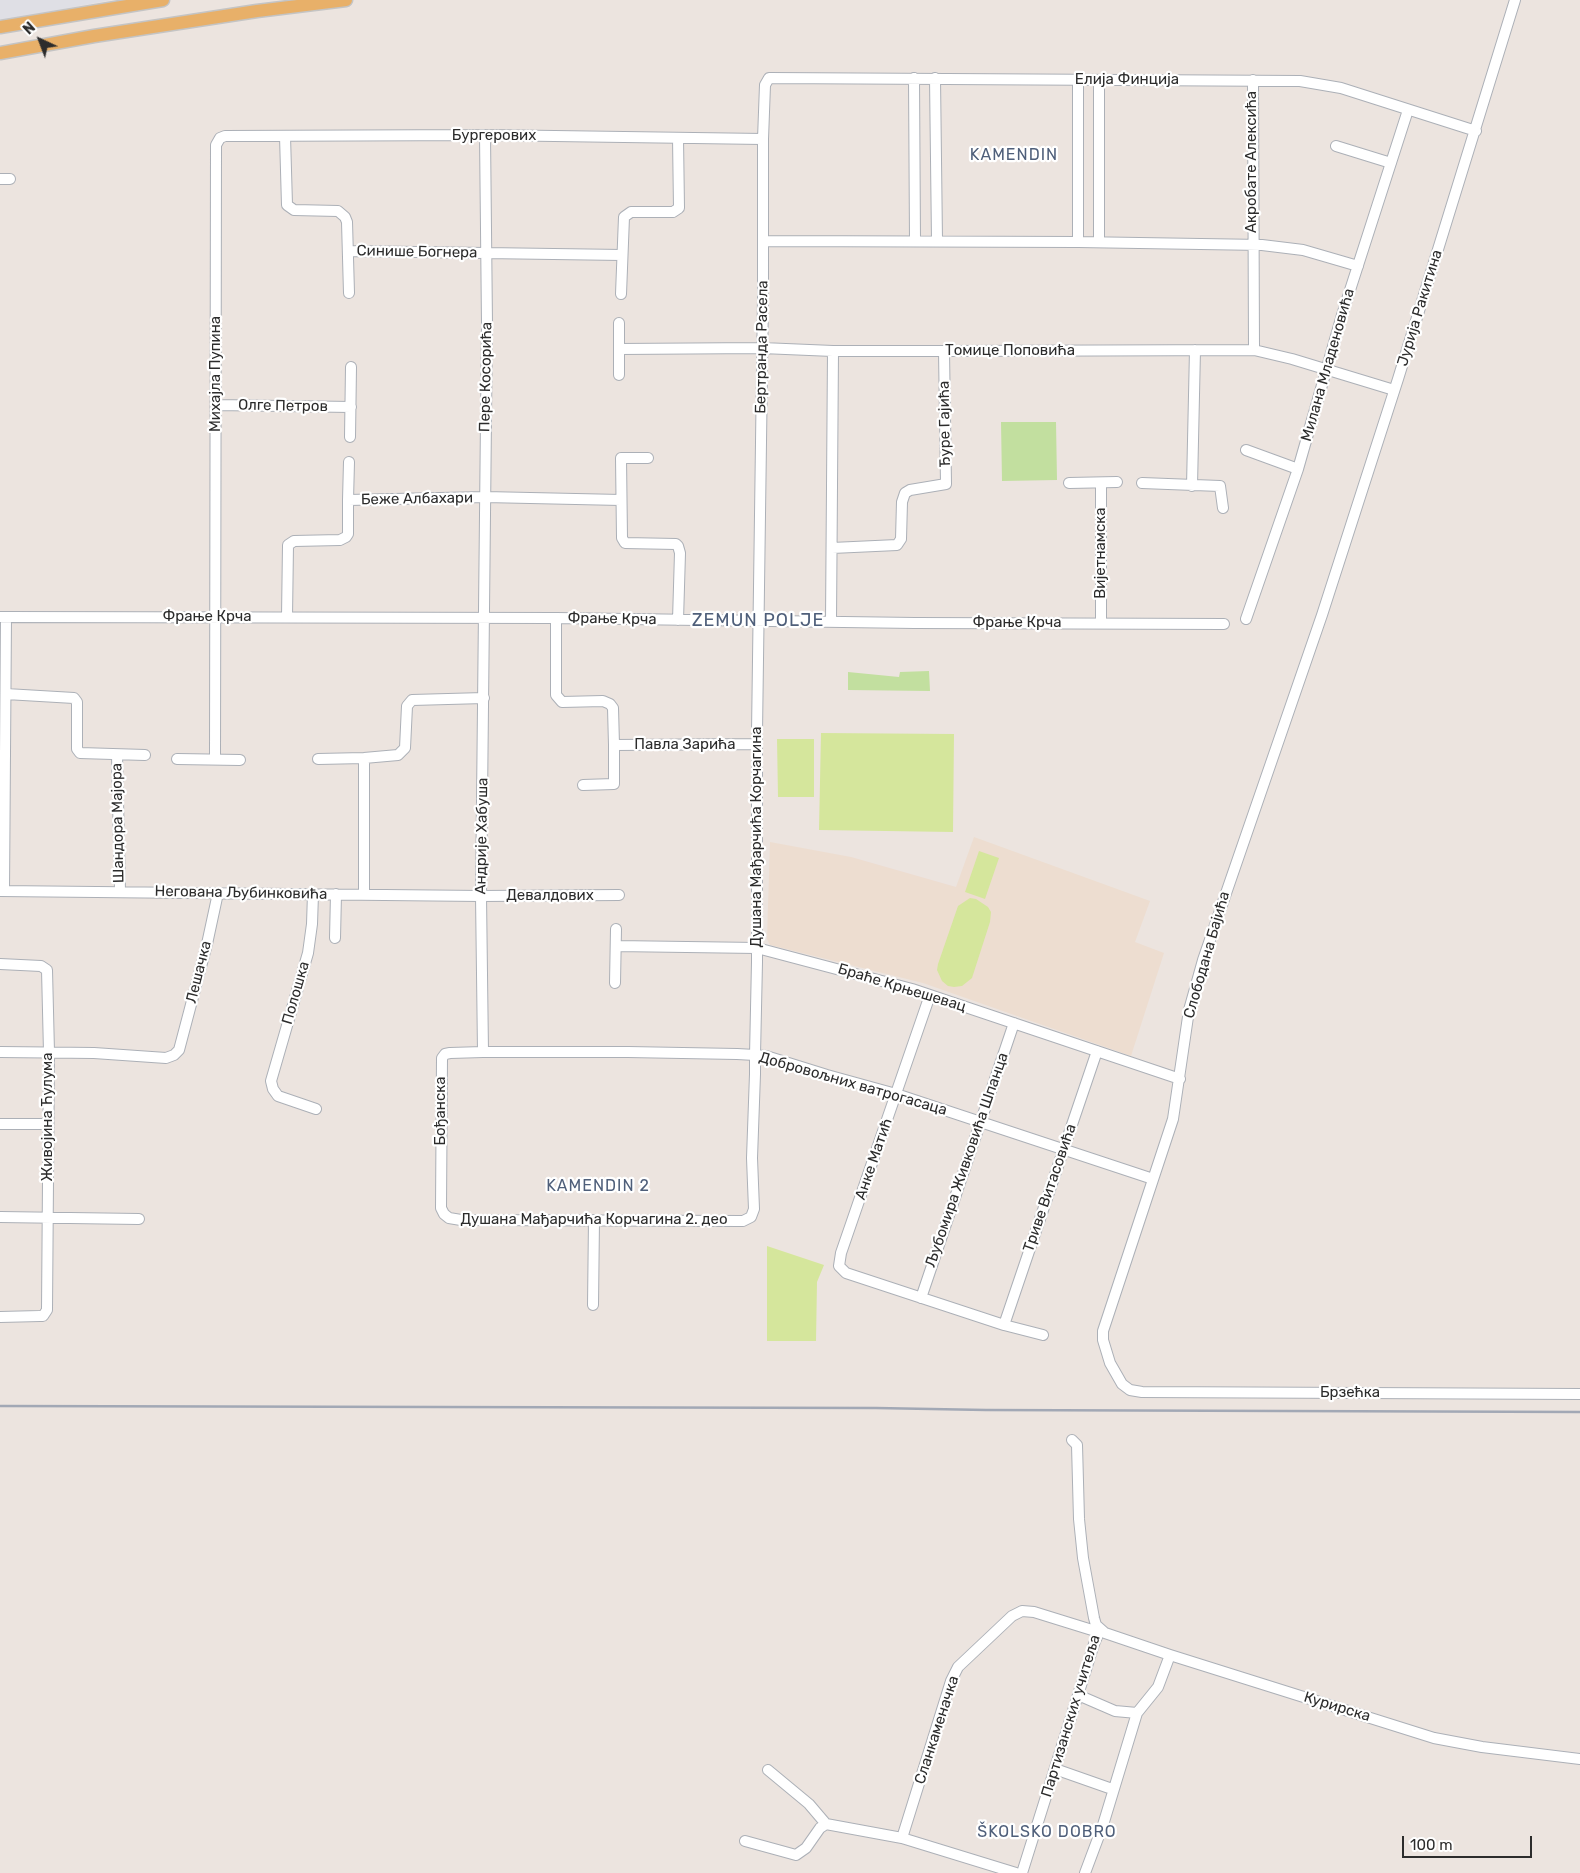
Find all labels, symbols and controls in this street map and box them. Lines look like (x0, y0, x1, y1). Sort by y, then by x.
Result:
north arrow (15, 15, 65, 65)
text: N (20, 19, 39, 38)
street label: Елија Финција (1075, 71, 1179, 89)
street label: Акробате Алексића (1243, 91, 1261, 233)
street label: Бургерових (452, 127, 536, 145)
district label: KAMENDIN (969, 145, 1059, 165)
street label: Синише Богнера (357, 242, 477, 262)
street label: Јурија Ракитина (1394, 248, 1446, 368)
street label: Бертранда Расела (752, 280, 772, 414)
street label: Милана Младеновића (1298, 286, 1358, 444)
street label: Михајла Пупина (207, 316, 225, 432)
street label: Пере Косорића (476, 322, 496, 432)
street label: Томице Поповића (945, 342, 1075, 360)
street label: Ђуре Гајића (935, 381, 955, 467)
street label: Олге Петров (238, 396, 328, 416)
street label: Беже Албахари (361, 489, 473, 509)
street label: Вијетнамска (1092, 507, 1110, 599)
street label: Фрање Крча (162, 608, 252, 626)
street label: Фрање Крча (567, 609, 657, 629)
district label: ZEMUN POLJE (690, 610, 826, 632)
street label: Фрање Крча (972, 614, 1062, 632)
street label: Душана Мађарчића Корчагина (748, 726, 766, 948)
street label: Павла Зарића (634, 736, 736, 754)
street label: Шандора Мајора (108, 763, 128, 883)
street label: Андрије Хабуша (472, 777, 492, 895)
street label: Негована Љубинковића (154, 882, 328, 904)
street label: Девалдових (506, 887, 594, 905)
street label: Слободана Бајића (1180, 889, 1234, 1021)
street label: Лешачка (183, 939, 215, 1005)
street label: Полошка (278, 959, 314, 1027)
street label: Браће Крњешевац (836, 960, 968, 1016)
street label: Добровољних ватрогасаца (757, 1048, 949, 1120)
street label: Љубомира Живковића Шпанца (922, 1050, 1012, 1270)
street label: Живојина Ћулума (39, 1052, 57, 1182)
street label: Бођанска (432, 1076, 450, 1146)
street label: Анке Матић (852, 1116, 896, 1202)
street label: Триве Витасовића (1020, 1122, 1080, 1254)
district label: KAMENDIN 2 (545, 1176, 651, 1196)
street label: Душана Мађарчића Корчагина 2. део (460, 1211, 728, 1229)
street label: Брзећка (1320, 1384, 1380, 1402)
street label: Партизанских учитеља (1038, 1633, 1104, 1799)
street label: Сланкаменачка (911, 1673, 963, 1787)
street label: Курирска (1302, 1688, 1372, 1726)
district label: ŠKOLSKO DOBRO (976, 1822, 1118, 1842)
scale bar (1405, 1826, 1535, 1858)
text: 100 m (1410, 1836, 1452, 1854)

